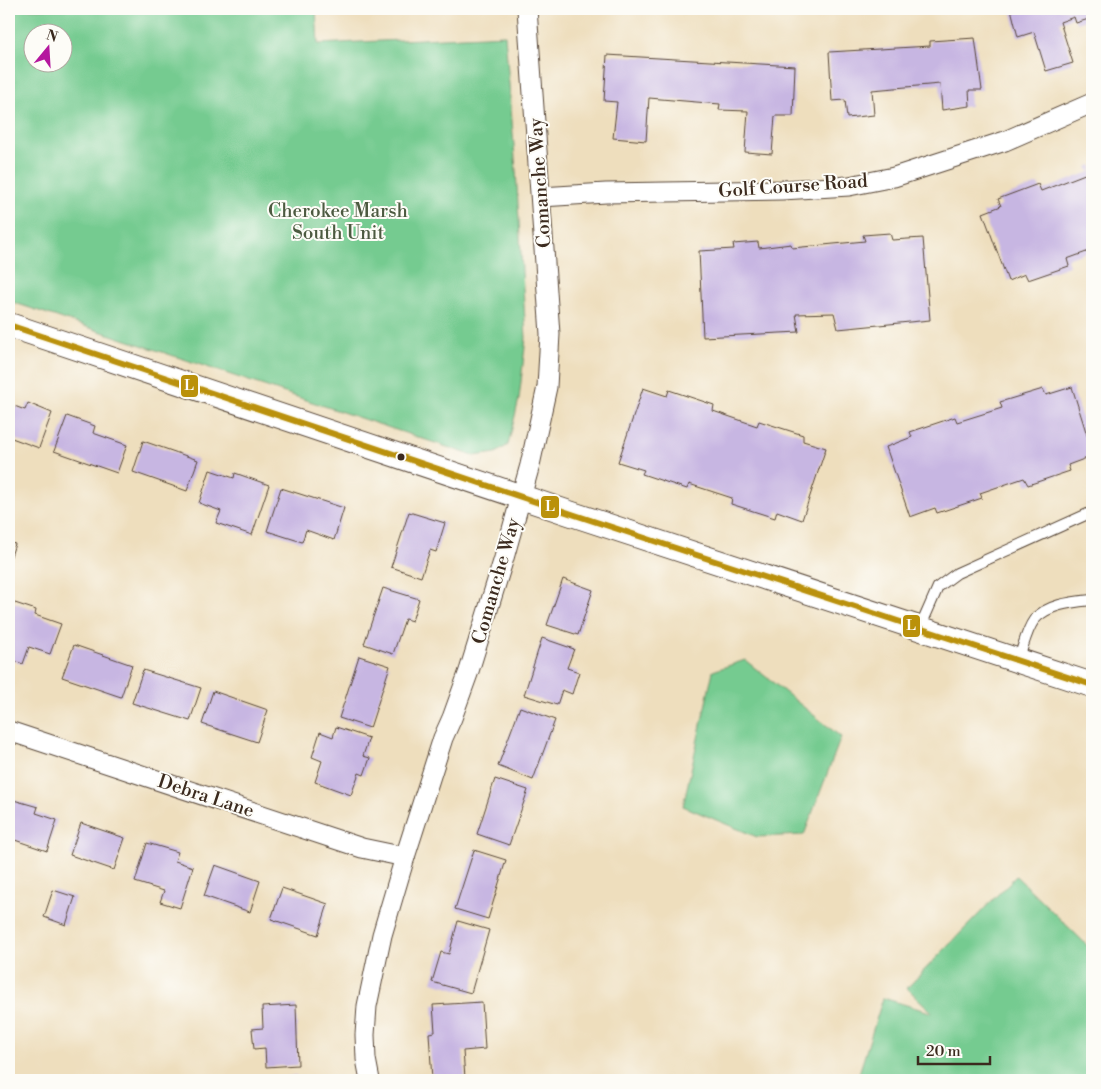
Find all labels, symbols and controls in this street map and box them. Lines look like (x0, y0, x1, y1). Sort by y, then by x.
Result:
north arrow (22, 22, 72, 72)
text: N (44, 26, 60, 47)
street label: Comanche Way (523, 116, 557, 249)
street label: Golf Course Road (717, 169, 869, 203)
park label: Cherokee Marsh South Unit (268, 199, 408, 245)
line badge: L (180, 374, 199, 398)
text: L (184, 377, 194, 395)
unlabelled marker (396, 452, 406, 462)
line badge: L (540, 495, 560, 519)
text: L (545, 498, 555, 516)
street label: Comanche Way (467, 514, 526, 647)
line badge: L (902, 614, 921, 638)
text: L (906, 617, 916, 635)
street label: Debra Lane (155, 769, 257, 823)
scale bar (918, 1034, 991, 1066)
text: 20 m (926, 1042, 961, 1061)

